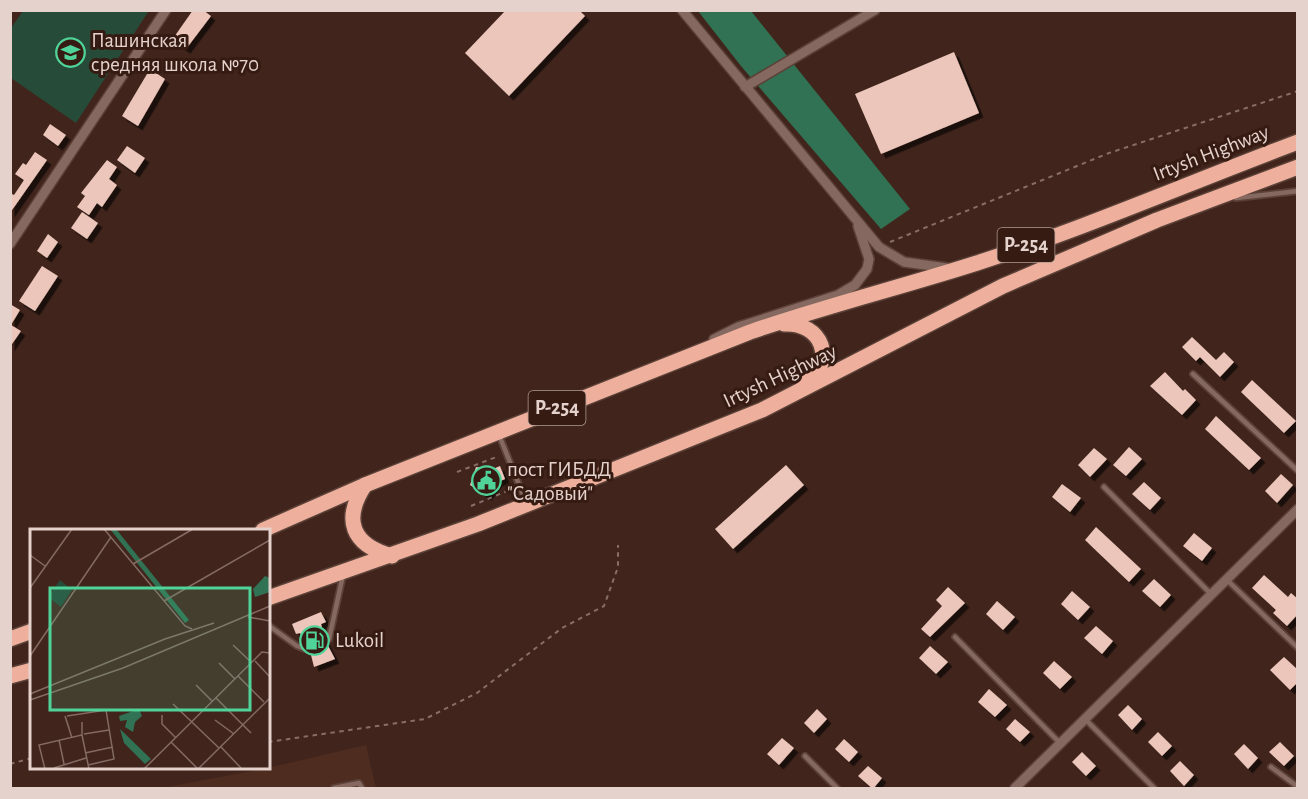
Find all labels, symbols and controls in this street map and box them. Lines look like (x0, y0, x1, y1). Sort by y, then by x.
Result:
place label: Пашинская средняя школа №70 (91, 30, 259, 75)
school or university icon: Пашинская средняя школа №70 (54, 36, 86, 68)
street label: Irtysh Highway (1150, 121, 1272, 185)
road number: Р-254 (998, 228, 1054, 262)
street label: Irtysh Highway (720, 341, 840, 411)
road number: Р-254 (528, 391, 586, 425)
place label: пост ГИБДД "Садовый" (507, 459, 611, 504)
public building icon: пост ГИБДД "Садовый" (470, 465, 502, 497)
inset map (30, 529, 270, 769)
fuel station icon: Lukoil (298, 624, 330, 656)
place label: Lukoil (335, 630, 384, 651)

